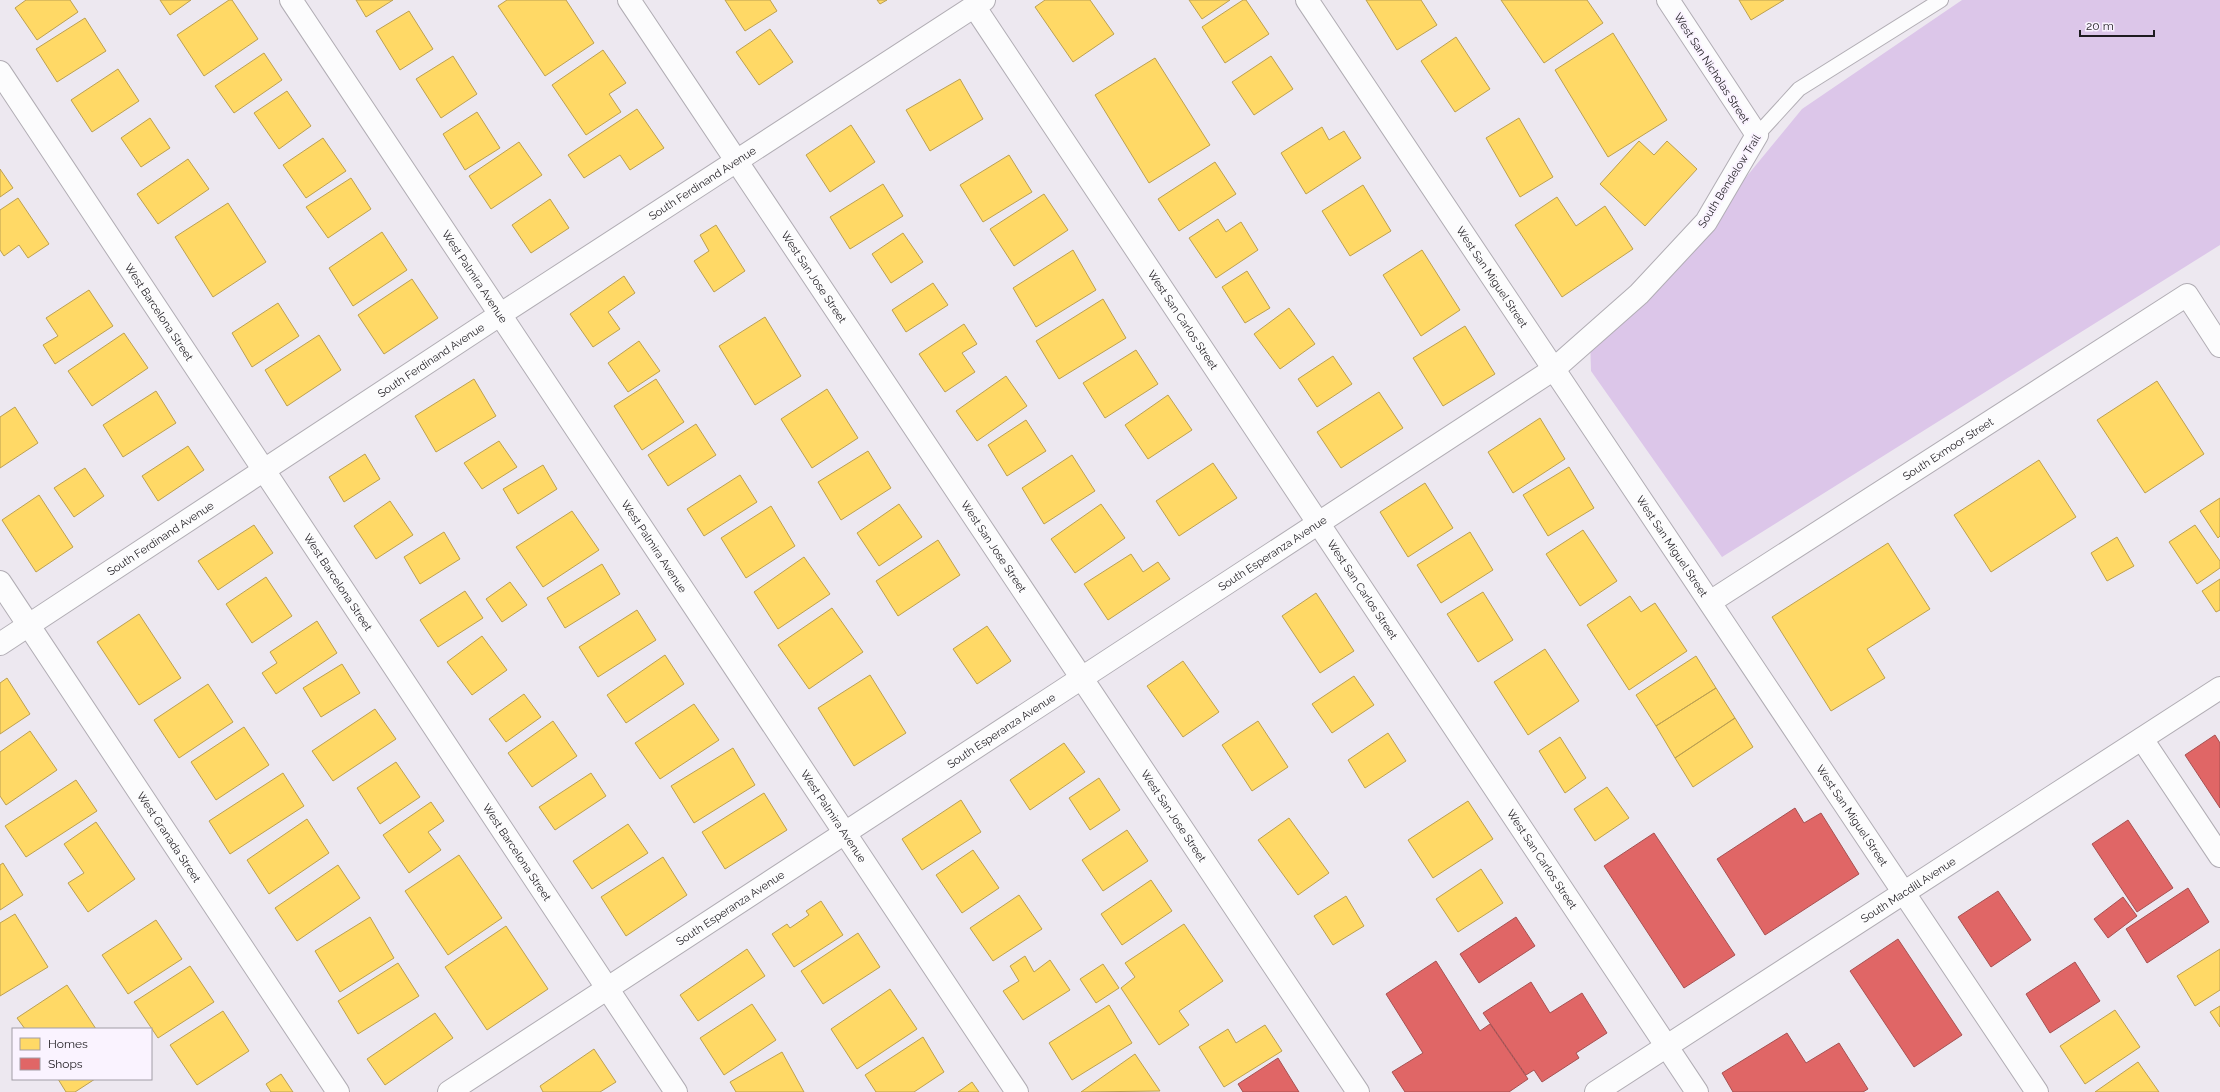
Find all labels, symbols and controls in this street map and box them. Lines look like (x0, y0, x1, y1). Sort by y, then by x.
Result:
street label: West San Nicholas Street (1671, 11, 1752, 126)
scale bar (2080, 12, 2154, 38)
text: 20 m (2086, 19, 2114, 33)
street label: South Bendelow Trail (1695, 132, 1763, 230)
street label: South Ferdinand Avenue (647, 144, 759, 223)
street label: West San Miguel Street (1453, 224, 1530, 330)
street label: West Palmira Avenue (439, 228, 510, 326)
street label: West San Jose Street (778, 229, 849, 326)
street label: West Barcelona Street (122, 261, 196, 364)
street label: West San Carlos Street (1145, 268, 1220, 373)
street label: South Ferdinand Avenue (375, 320, 487, 400)
street label: South Exmoor Street (1901, 415, 1996, 483)
street label: West San Miguel Street (1633, 493, 1710, 600)
street label: West Palmira Avenue (618, 498, 689, 596)
street label: West San Jose Street (958, 498, 1029, 595)
street label: South Ferdinand Avenue (105, 499, 217, 579)
street label: South Esperanza Avenue (1216, 513, 1330, 594)
street label: West Barcelona Street (301, 531, 375, 634)
street label: West San Carlos Street (1324, 538, 1400, 642)
street label: South Esperanza Avenue (945, 691, 1059, 771)
street label: West San Miguel Street (1813, 763, 1890, 869)
street label: West Palmira Avenue (798, 768, 869, 866)
street label: West San Jose Street (1138, 768, 1209, 865)
street label: West Granada Street (134, 790, 203, 885)
street label: West Barcelona Street (480, 801, 554, 904)
street label: West San Carlos Street (1504, 807, 1580, 912)
street label: South Macdill Avenue (1859, 855, 1959, 926)
street label: South Esperanza Avenue (674, 868, 787, 949)
legend (12, 1028, 152, 1080)
text: Homes (48, 1037, 88, 1051)
text: Shops (48, 1057, 83, 1071)

